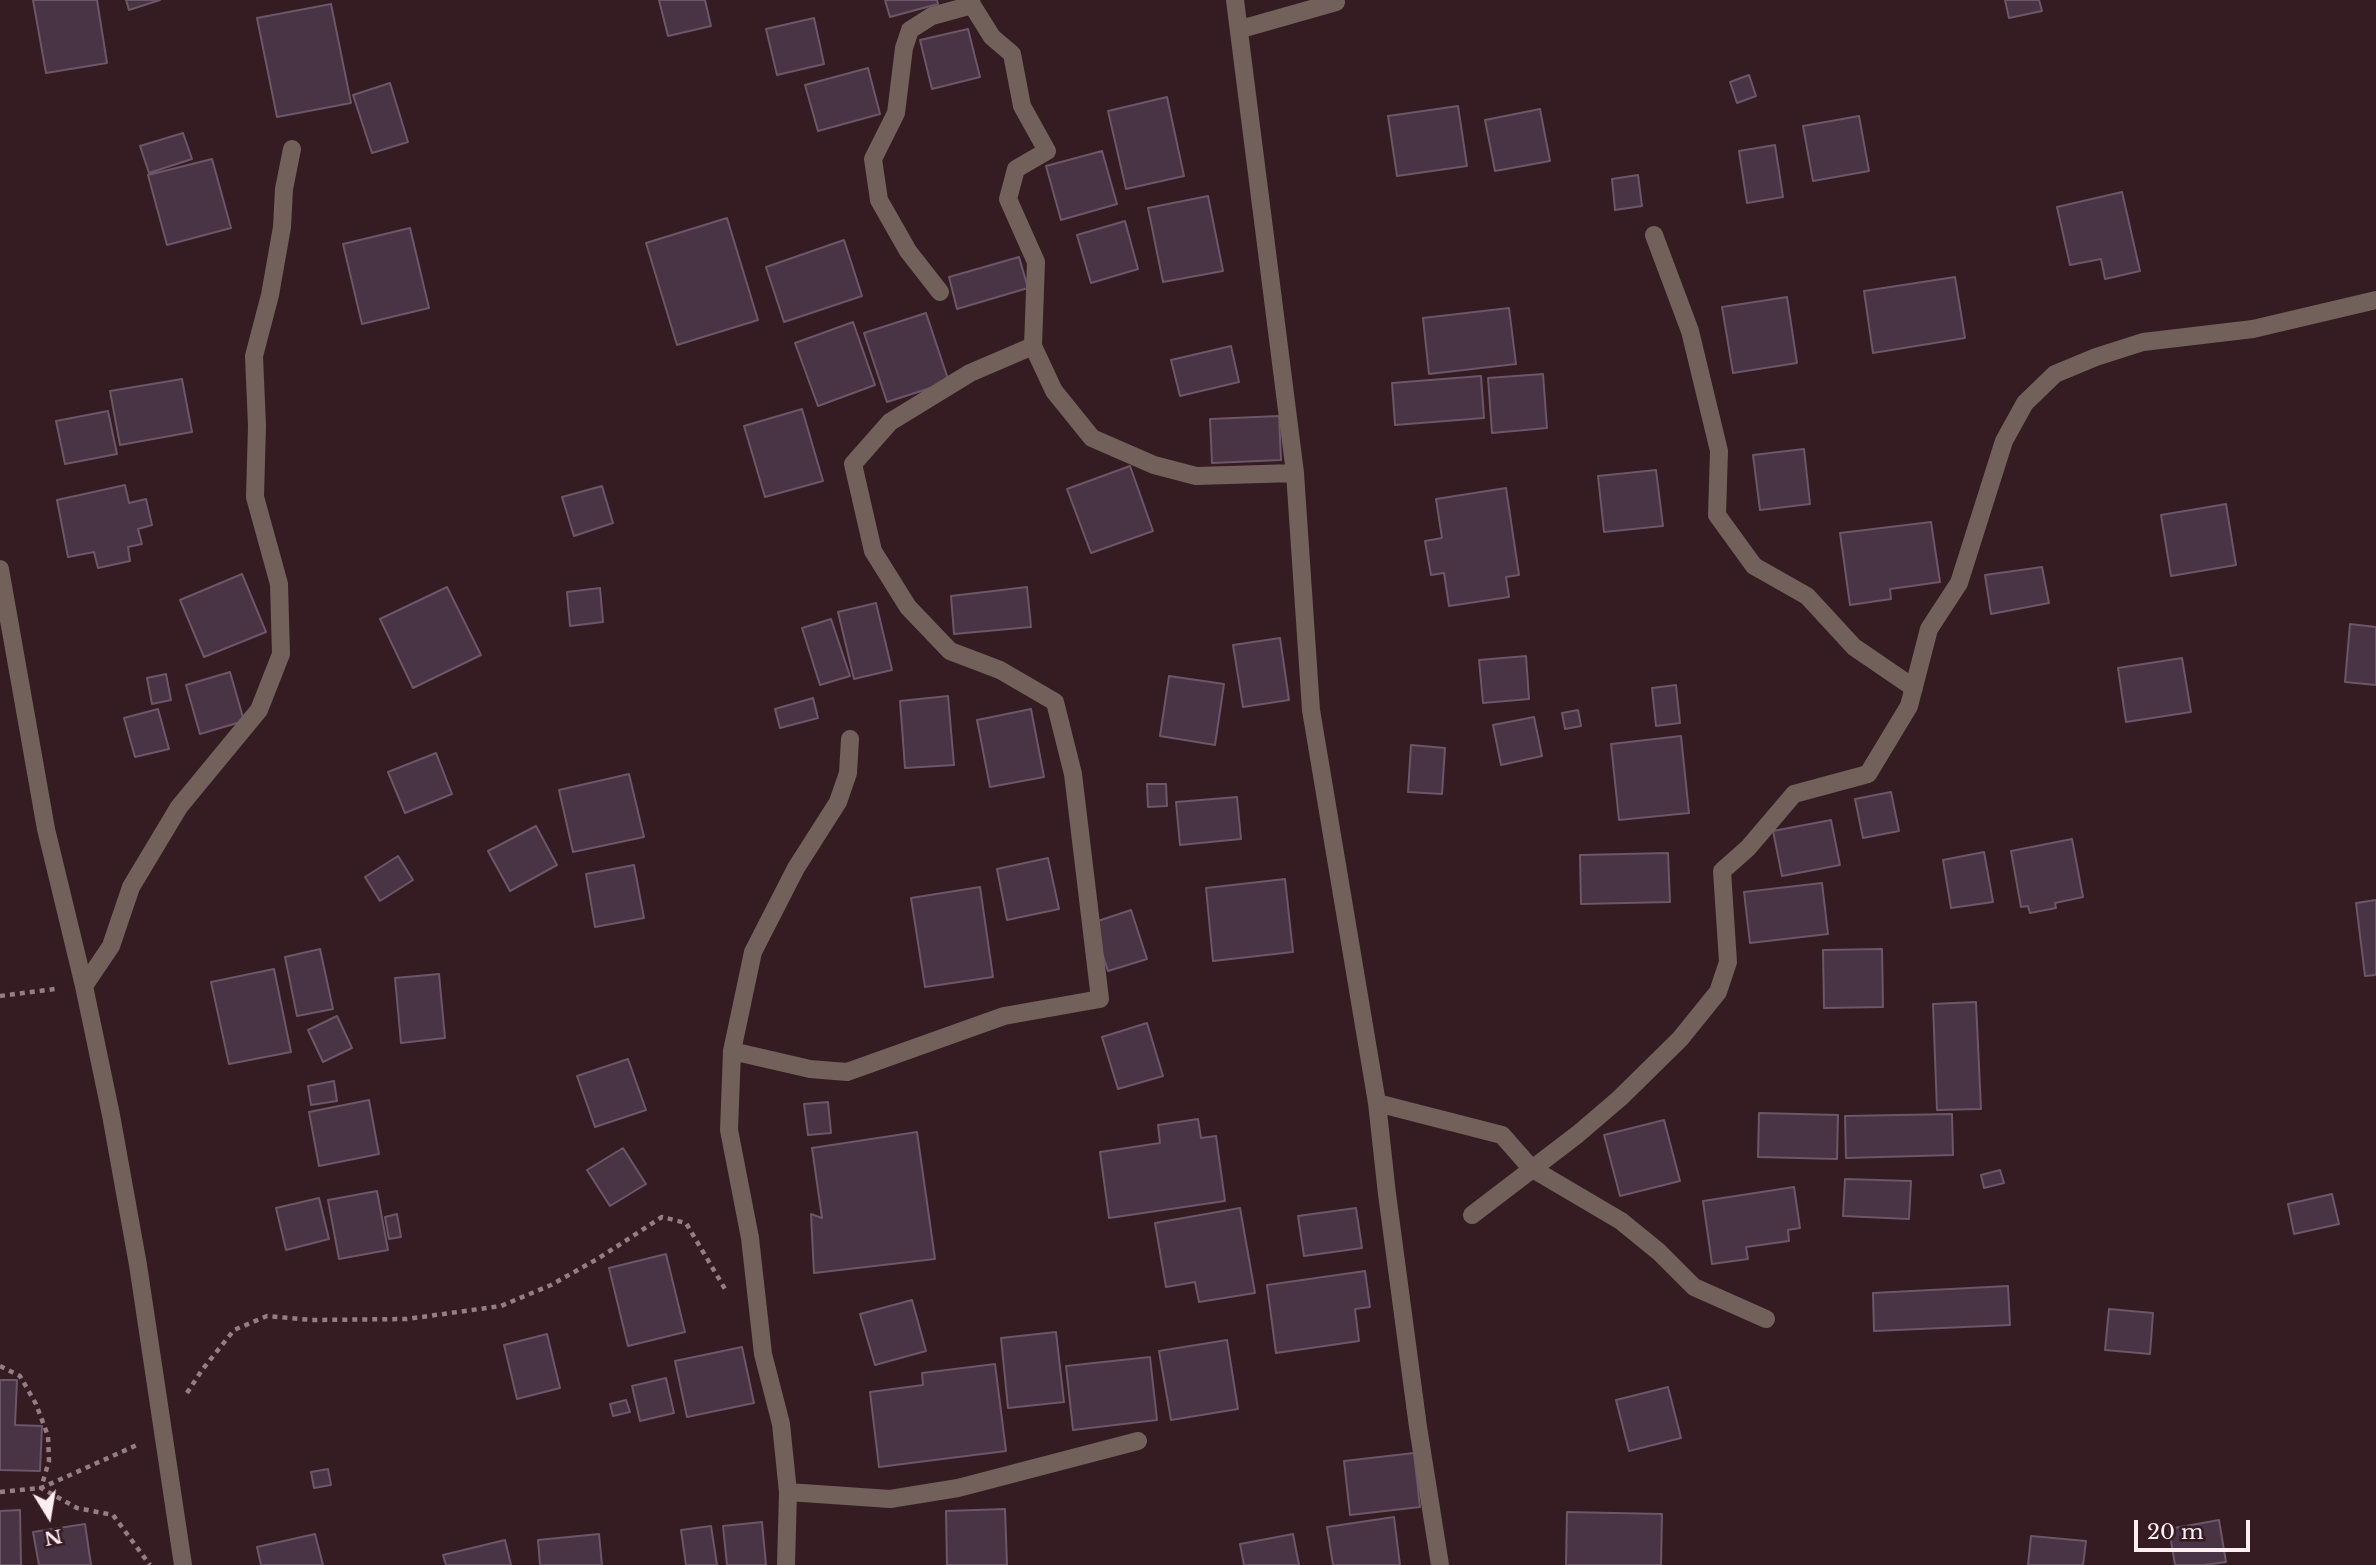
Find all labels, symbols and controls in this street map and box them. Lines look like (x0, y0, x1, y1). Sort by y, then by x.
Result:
north arrow (14, 1481, 84, 1551)
scale bar (2138, 1506, 2254, 1550)
text: 20 m (2147, 1519, 2204, 1545)
text: N (42, 1524, 64, 1550)

